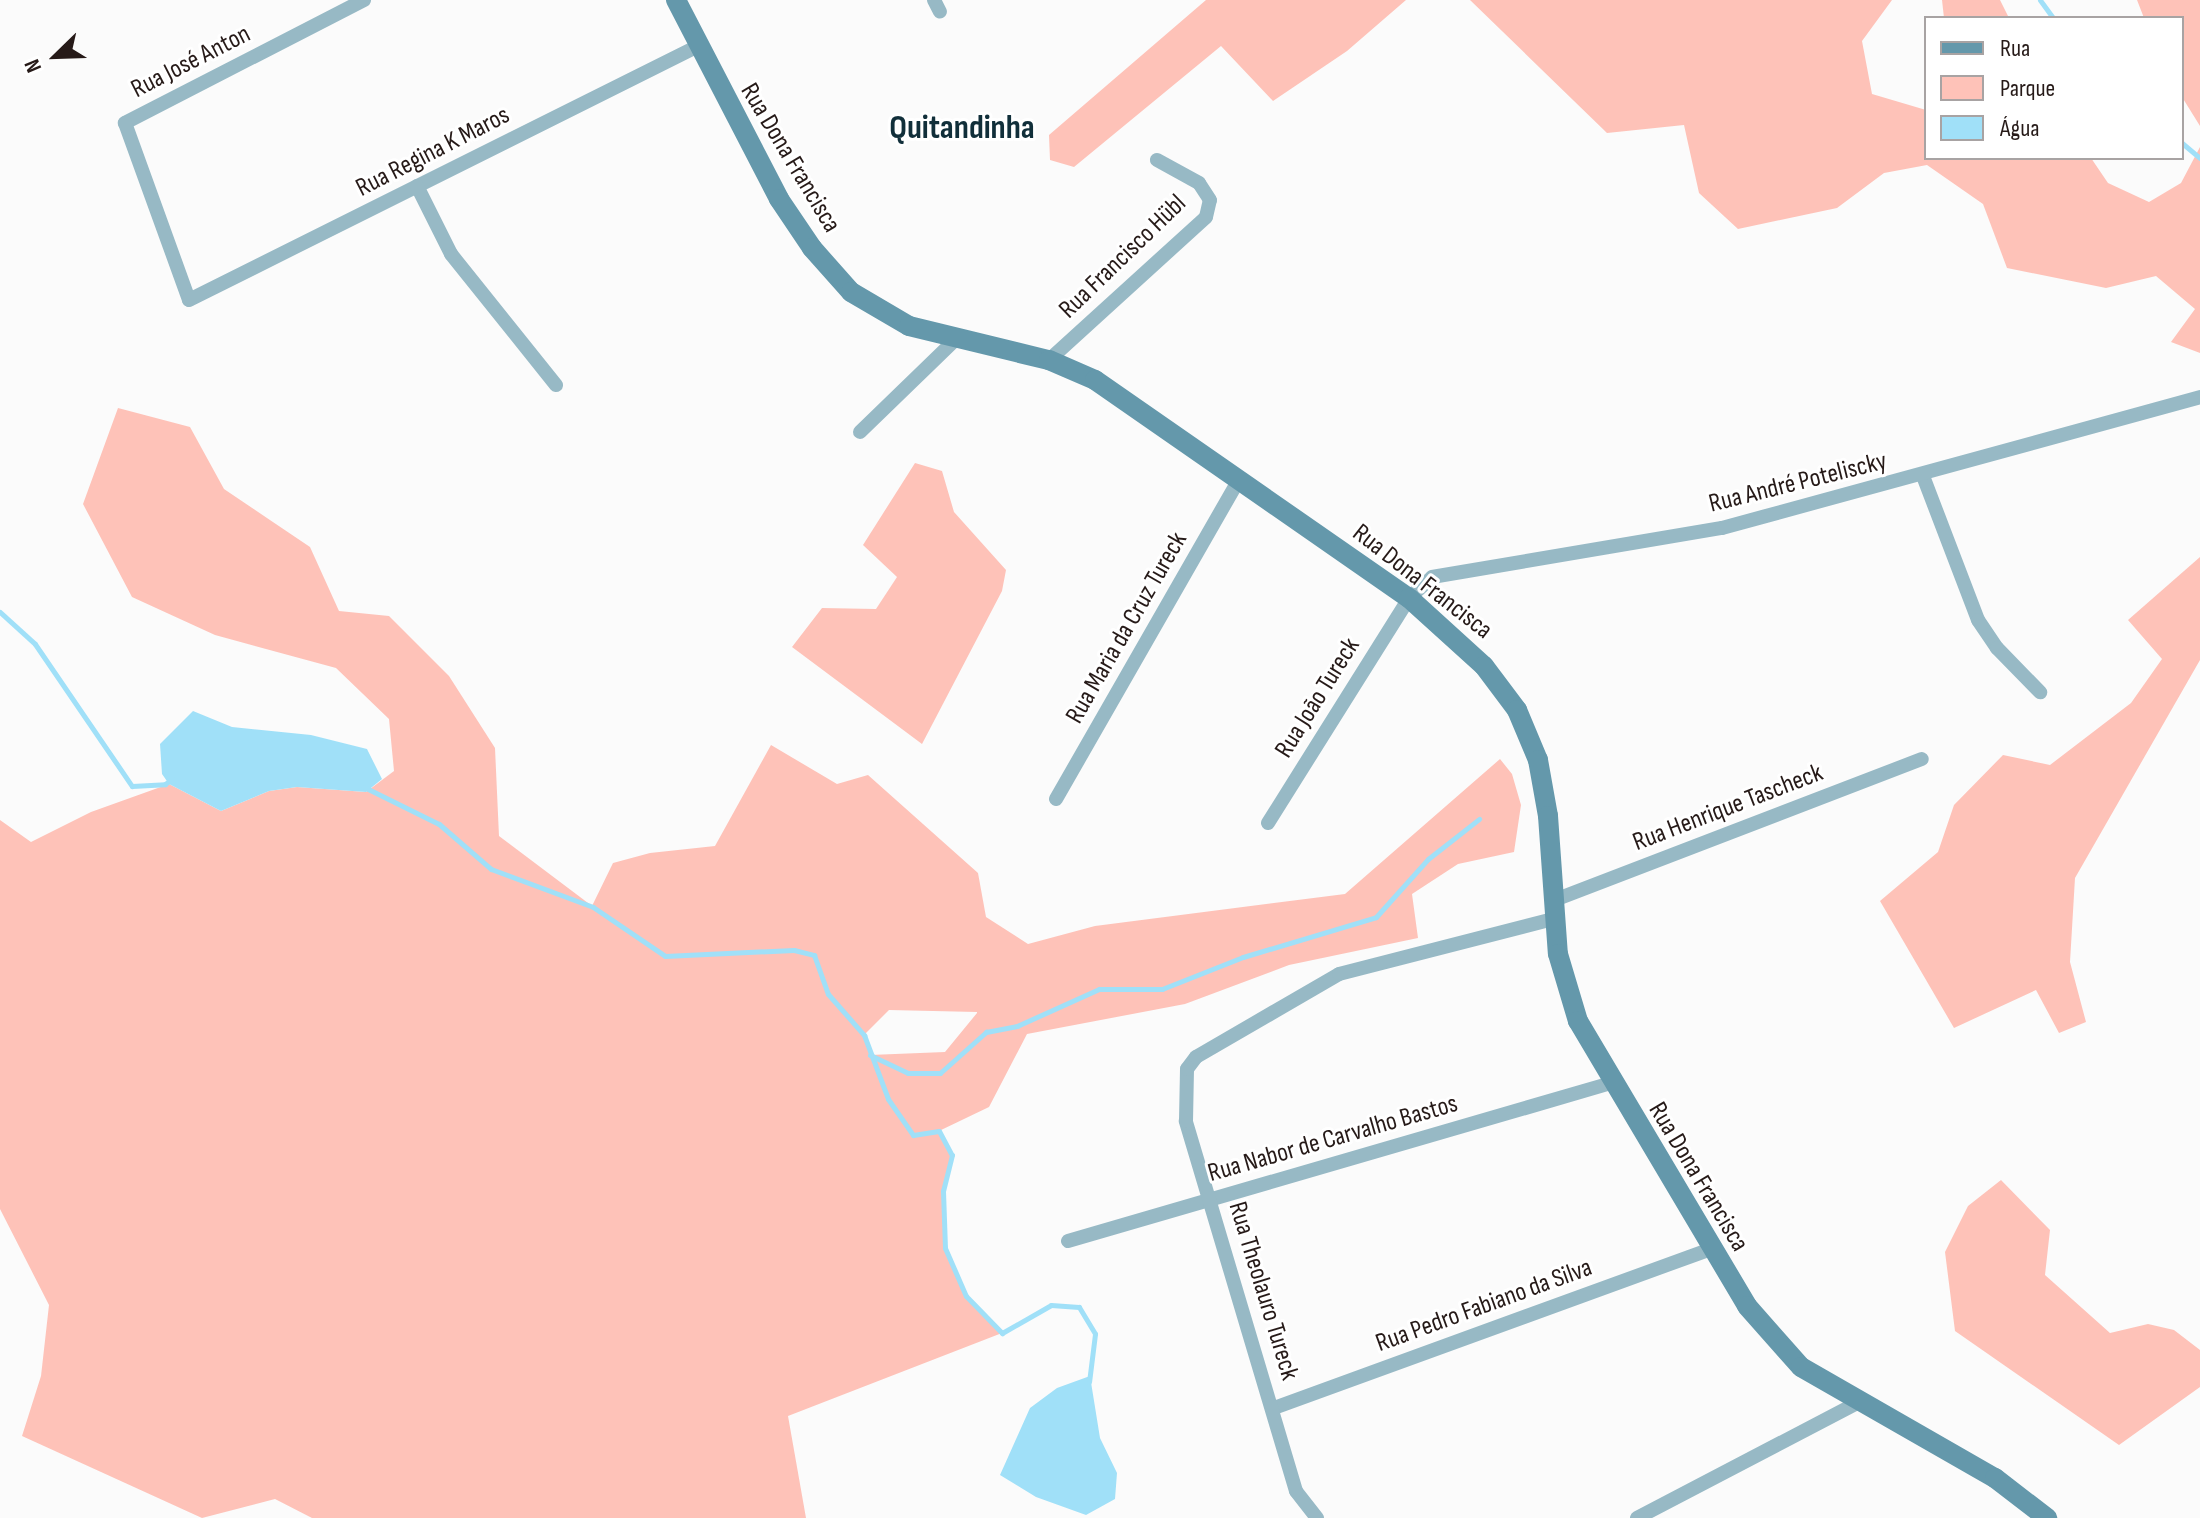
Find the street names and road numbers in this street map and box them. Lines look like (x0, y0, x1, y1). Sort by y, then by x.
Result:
street label: Rua José Anton (126, 19, 256, 105)
street label: Rua Dona Francisca (733, 78, 847, 238)
street label: Rua Regina K Maros (351, 100, 515, 204)
street label: Rua Francisco Hübl (1053, 189, 1193, 325)
street label: Rua André Poteliscky (1706, 446, 1890, 520)
street label: Rua Dona Francisca (1346, 518, 1498, 646)
street label: Rua Maria da Cruz Tureck (1060, 527, 1194, 729)
street label: Rua João Tureck (1269, 632, 1367, 764)
street label: Rua Henrique Tascheck (1629, 757, 1827, 859)
street label: Rua Nabor de Carvalho Bastos (1205, 1088, 1461, 1190)
street label: Rua Dona Francisca (1641, 1097, 1755, 1257)
street label: Rua Theolauro Tureck (1221, 1198, 1305, 1384)
street label: Rua Pedro Fabiano da Silva (1372, 1252, 1596, 1360)

